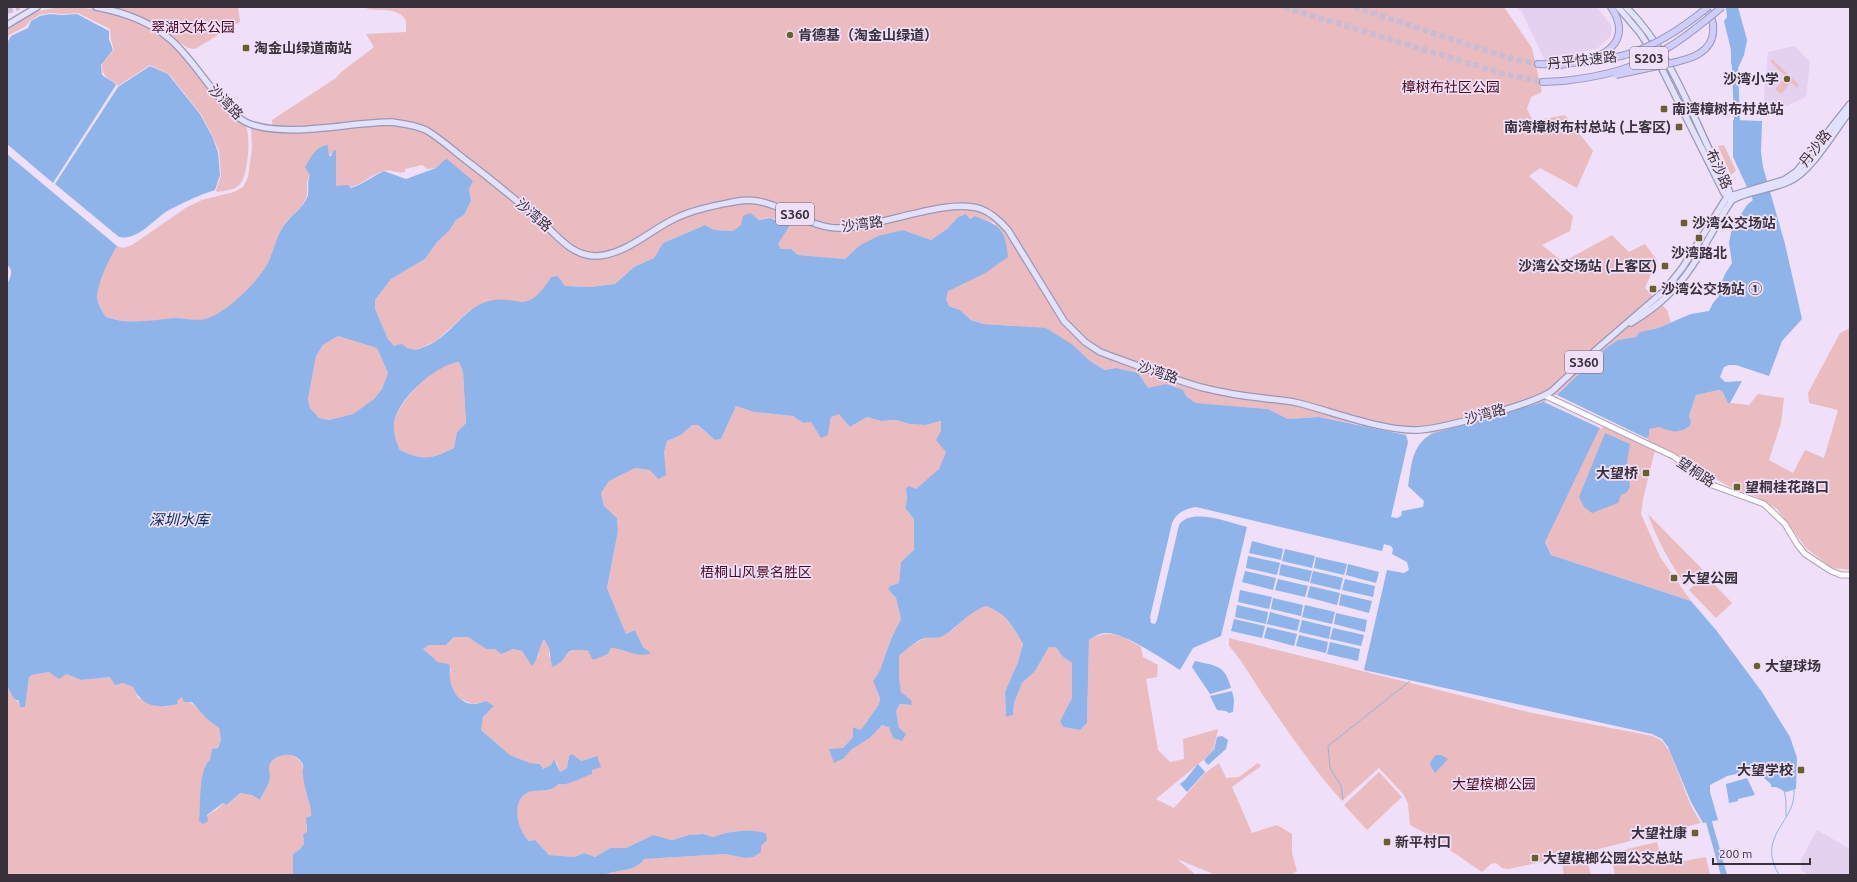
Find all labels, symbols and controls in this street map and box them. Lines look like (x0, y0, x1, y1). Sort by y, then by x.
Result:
park label: 翠湖文体公园 (151, 19, 235, 35)
place label: 肯德基（淘金山绿道） (798, 27, 938, 43)
marker: 肯德基（淘金山绿道） (785, 30, 795, 40)
place label: 淘金山绿道南站 (254, 40, 352, 56)
marker: 淘金山绿道南站 (241, 43, 251, 53)
road number: S203 (1630, 47, 1668, 69)
street label: 丹平快速路 (1546, 48, 1618, 72)
place label: 沙湾小学 (1723, 71, 1779, 87)
marker: 沙湾小学 (1782, 74, 1792, 84)
park label: 樟树布社区公园 (1402, 79, 1500, 95)
street label: 沙湾路 (206, 81, 246, 123)
place label: 南湾樟树布村总站 (1672, 101, 1784, 117)
marker: 南湾樟树布村总站 (1659, 104, 1669, 114)
place label: 南湾樟树布村总站 (上客区) (1504, 119, 1671, 135)
marker: 南湾樟树布村总站 (上客区) (1674, 122, 1684, 132)
street label: 丹沙路 (1796, 127, 1834, 169)
street label: 布沙路 (1703, 147, 1735, 191)
street label: 沙湾路 (513, 195, 555, 235)
road number: S360 (776, 203, 814, 225)
street label: 沙湾路 (840, 213, 884, 235)
place label: 沙湾公交场站 (1692, 215, 1776, 231)
marker: 沙湾公交场站 (1679, 218, 1689, 228)
marker: 沙湾路北 (1694, 233, 1704, 243)
place label: 沙湾路北 (1671, 245, 1727, 261)
place label: 沙湾公交场站 (上客区) (1518, 258, 1657, 274)
marker: 沙湾公交场站 (上客区) (1660, 261, 1670, 271)
place label: 沙湾公交场站 ① (1661, 281, 1762, 297)
marker: 沙湾公交场站 ① (1648, 284, 1658, 294)
road number: S360 (1565, 351, 1603, 373)
street label: 沙湾路 (1136, 358, 1180, 386)
street label: 沙湾路 (1463, 401, 1507, 427)
street label: 望桐路 (1674, 454, 1718, 490)
place label: 大望桥 (1596, 465, 1638, 481)
marker: 大望桥 (1641, 468, 1651, 478)
place label: 望桐桂花路口 (1745, 479, 1829, 495)
marker: 望桐桂花路口 (1732, 482, 1742, 492)
water label: 深圳水库 (149, 511, 212, 528)
park label: 梧桐山风景名胜区 (700, 564, 812, 580)
place label: 大望公园 (1682, 570, 1738, 586)
marker: 大望公园 (1669, 573, 1679, 583)
place label: 大望球场 (1765, 658, 1821, 674)
marker: 大望球场 (1752, 661, 1762, 671)
place label: 大望学校 (1737, 762, 1793, 778)
marker: 大望学校 (1796, 765, 1806, 775)
park label: 大望槟榔公园 (1452, 776, 1536, 792)
place label: 大望社康 (1631, 825, 1687, 841)
marker: 大望社康 (1690, 828, 1700, 838)
place label: 新平村口 (1395, 834, 1451, 850)
marker: 新平村口 (1382, 837, 1392, 847)
scale bar (1713, 840, 1810, 866)
text: 200 m (1719, 847, 1752, 860)
place label: 大望槟榔公园公交总站 (1543, 850, 1683, 866)
marker: 大望槟榔公园公交总站 (1530, 853, 1540, 863)

